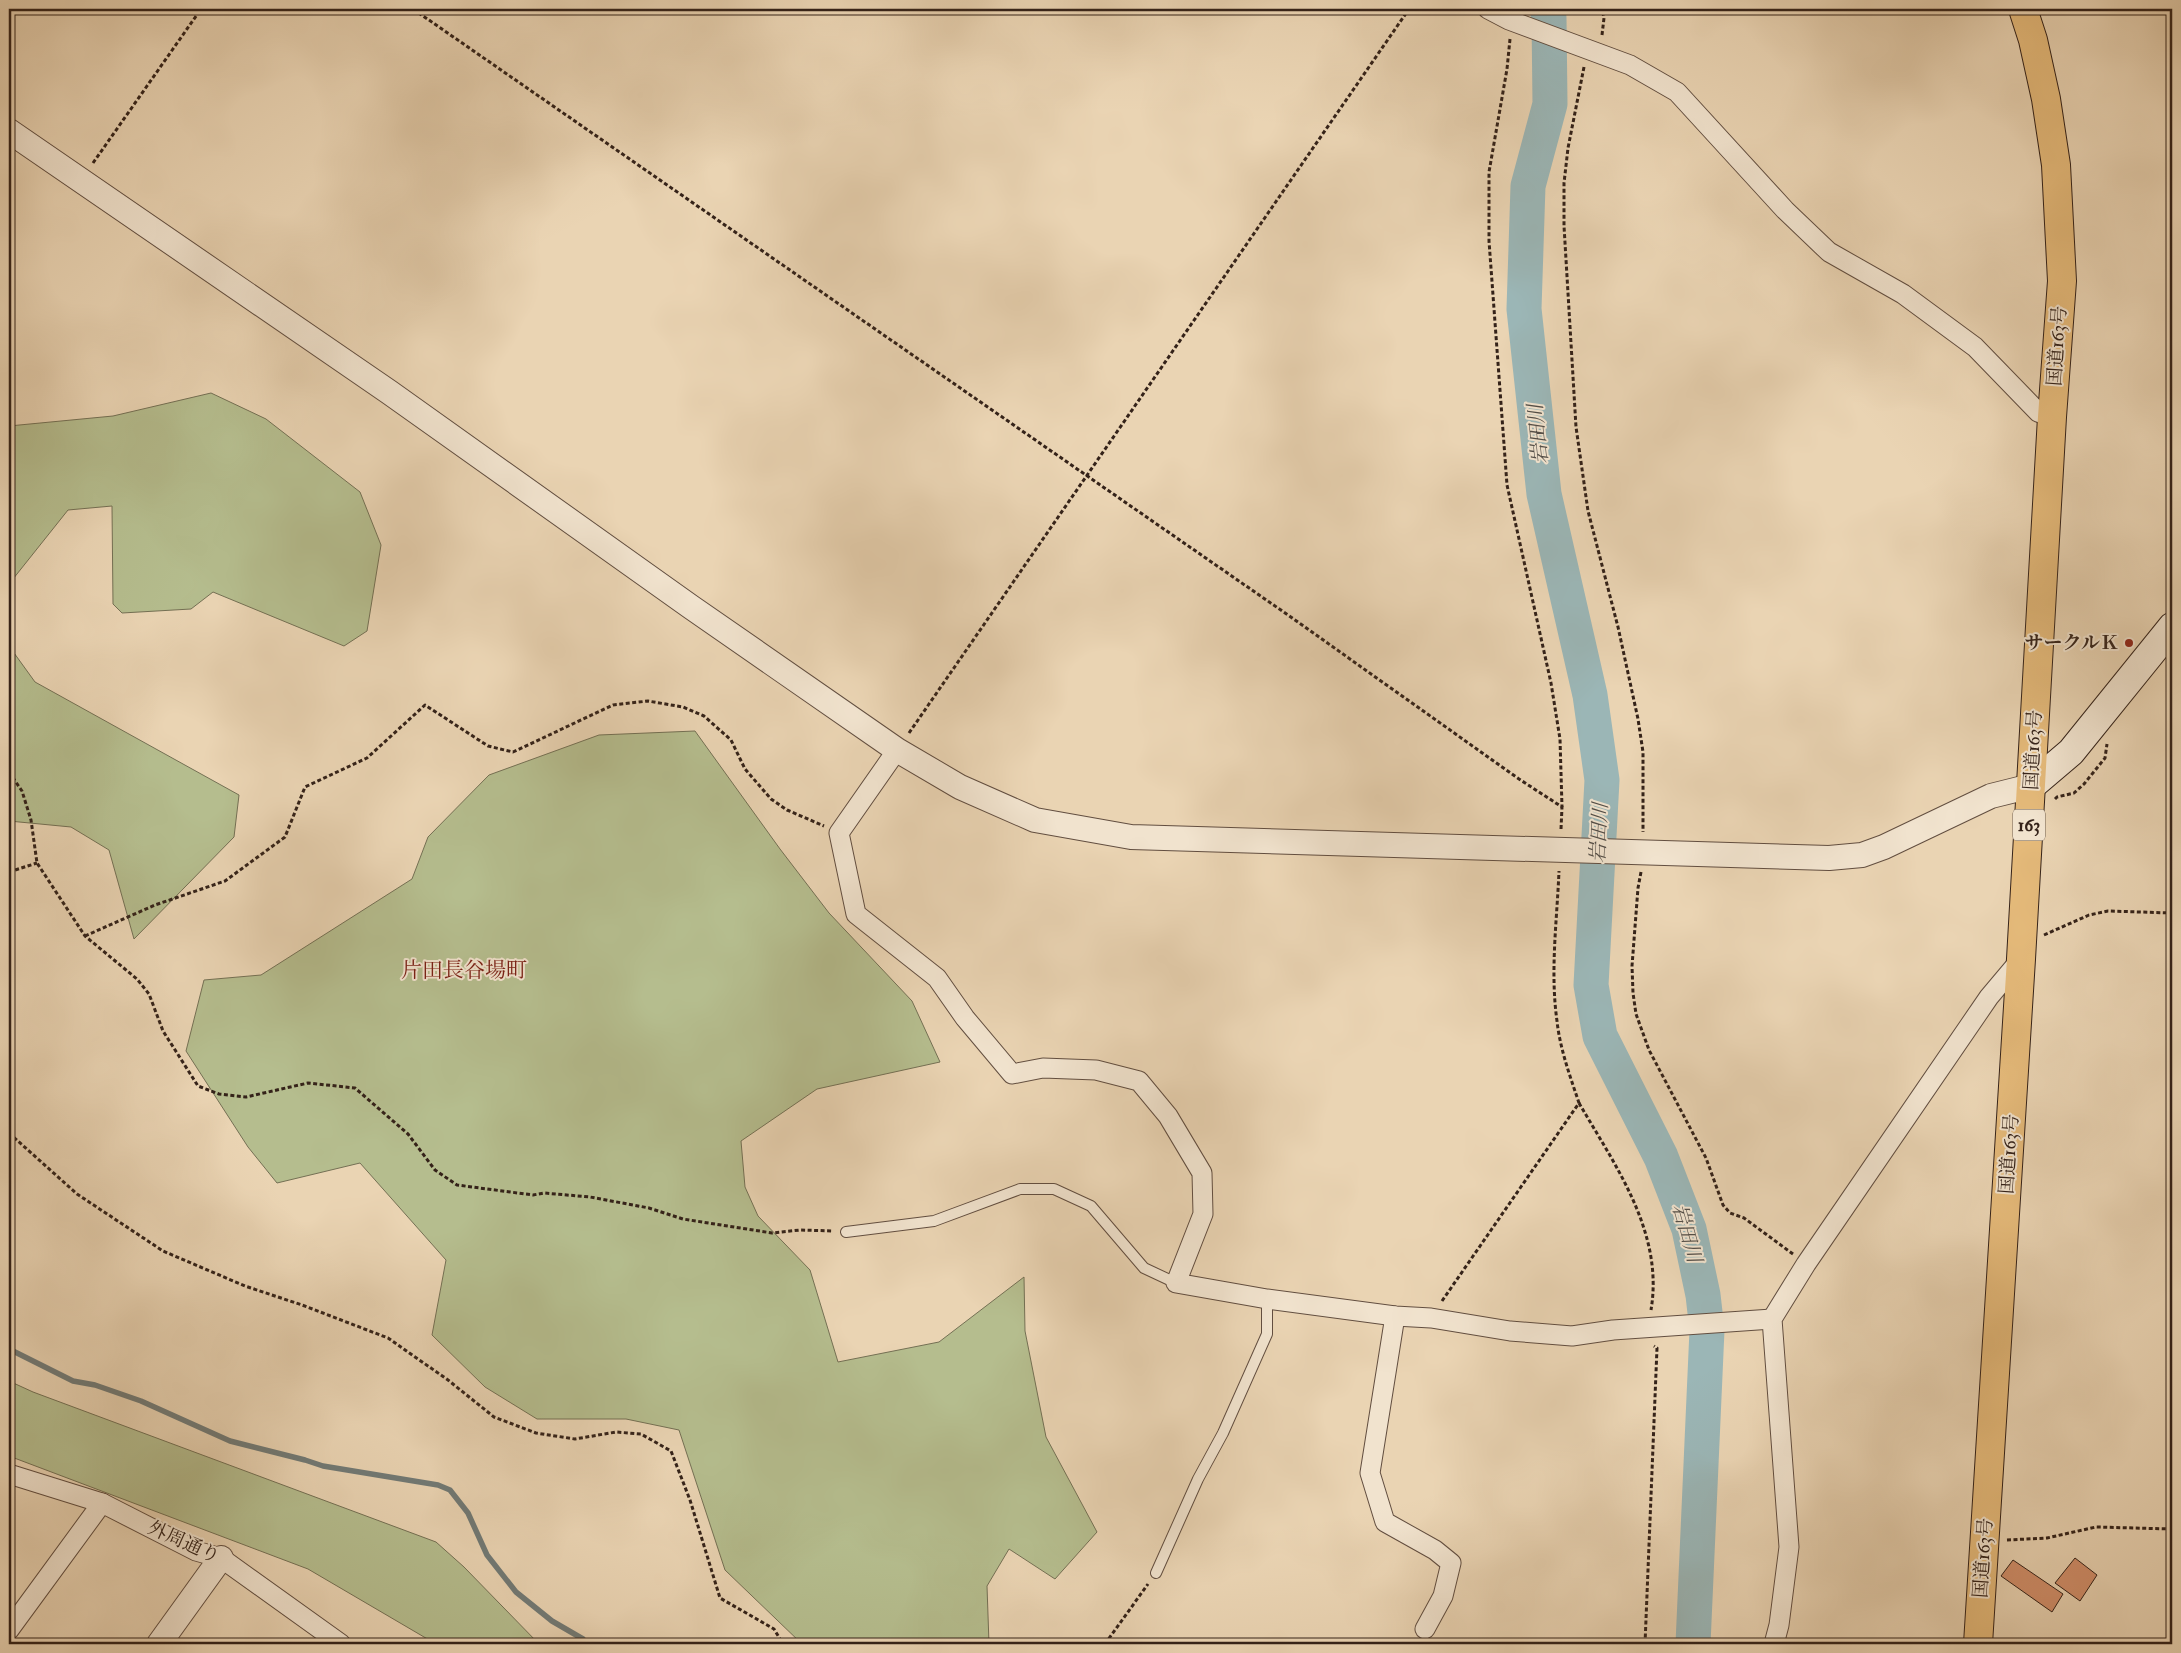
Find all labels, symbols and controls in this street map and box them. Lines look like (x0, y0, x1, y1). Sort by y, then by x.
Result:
street label: 国道163号 (2042, 305, 2072, 387)
water label: 岩田川 (1522, 401, 1554, 465)
place label: サークルＫ (2025, 631, 2119, 655)
marker: サークルＫ (2123, 637, 2135, 649)
street label: 国道163号 (2019, 709, 2047, 791)
water label: 岩田川 (1585, 800, 1613, 864)
road number: 163 (2013, 810, 2045, 840)
district label: 片田長谷場町 (401, 957, 527, 984)
street label: 国道163号 (1994, 1113, 2024, 1195)
water label: 岩田川 (1667, 1201, 1708, 1267)
street label: 外周通り (144, 1516, 224, 1568)
street label: 国道163号 (1968, 1517, 1998, 1599)

